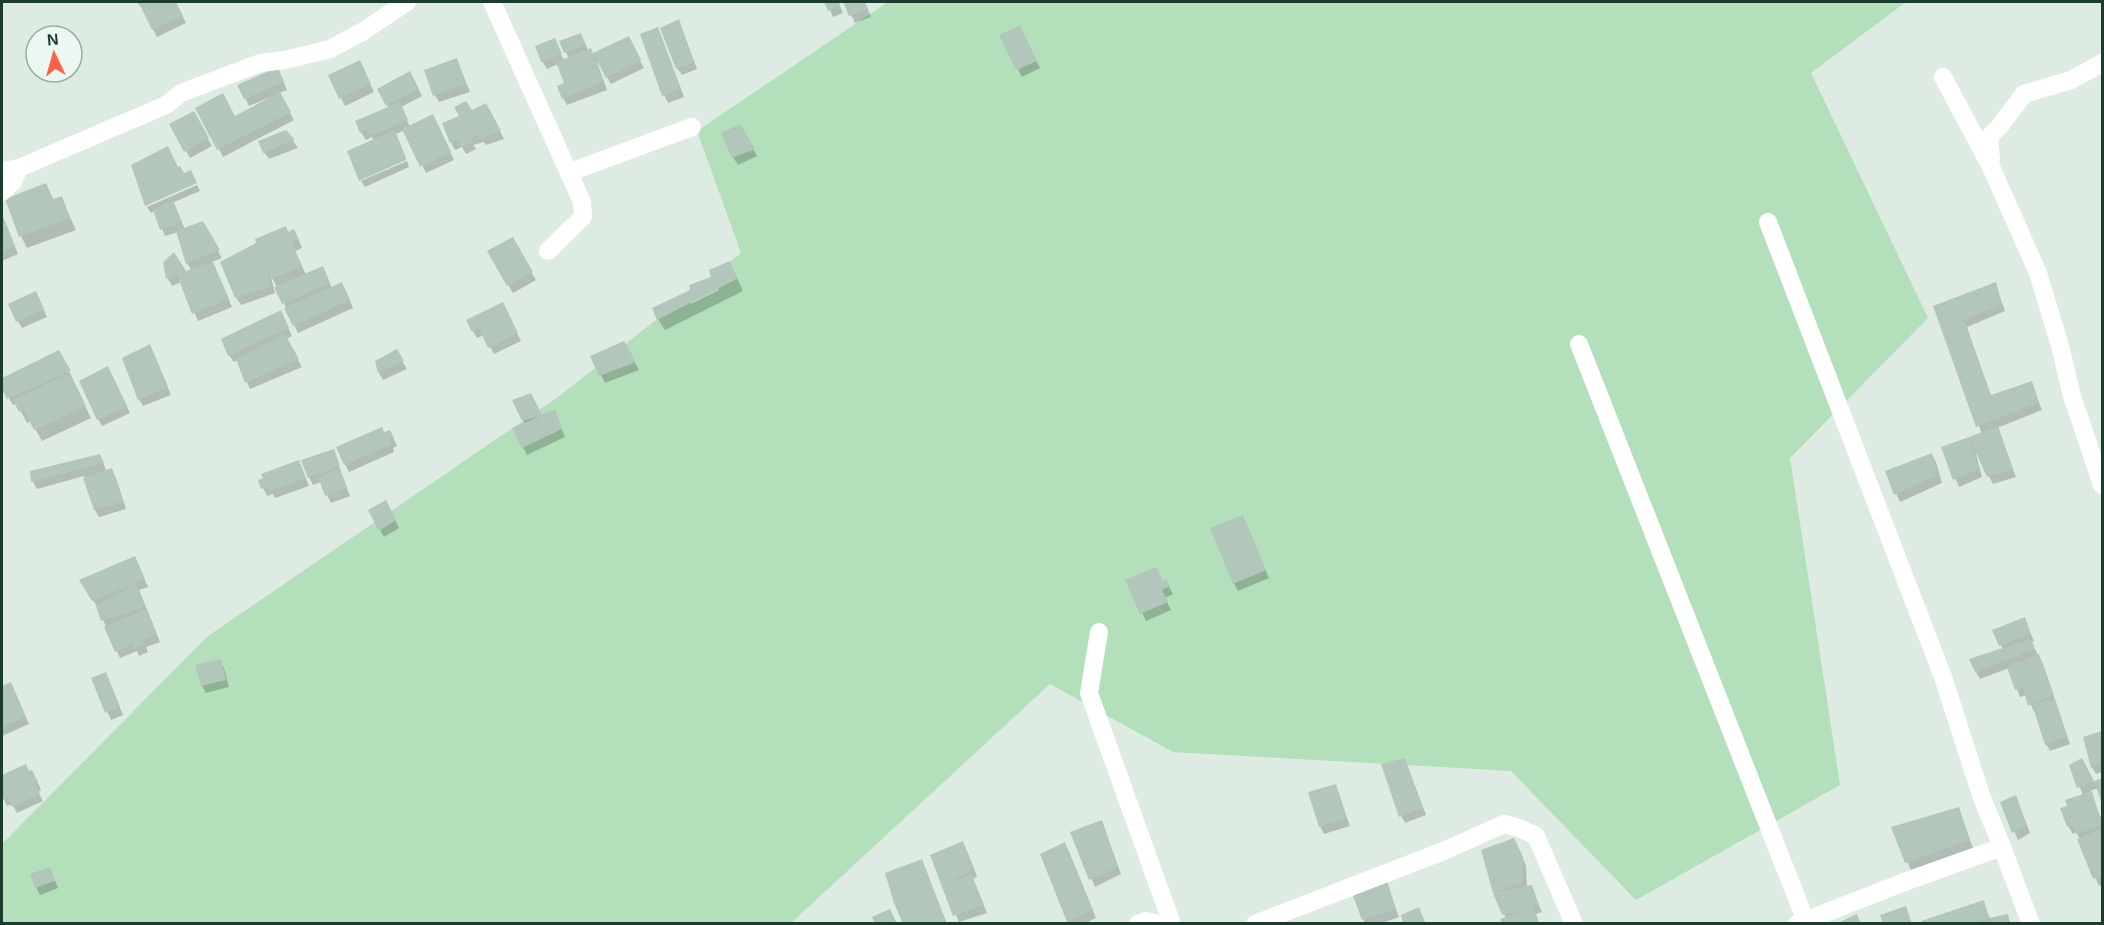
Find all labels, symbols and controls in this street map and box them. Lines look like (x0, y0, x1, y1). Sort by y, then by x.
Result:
north arrow (24, 24, 84, 84)
text: N (46, 31, 59, 49)

